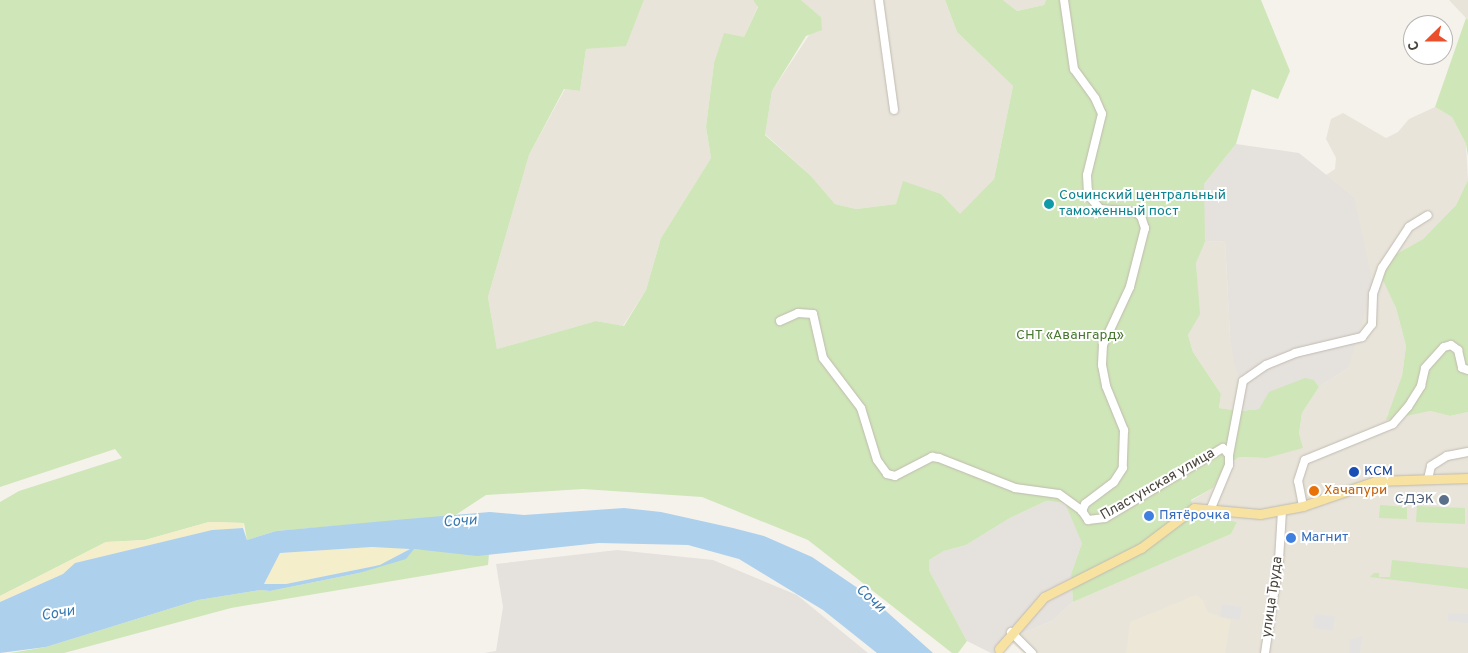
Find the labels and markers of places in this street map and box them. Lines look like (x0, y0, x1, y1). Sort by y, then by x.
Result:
place label: Сочинский центральный таможенный пост (1059, 188, 1226, 220)
marker: Сочинский центральный таможенный пост (1043, 198, 1055, 210)
place label: КСМ (1364, 464, 1393, 480)
marker: КСМ (1348, 466, 1360, 478)
place label: Хачапури (1324, 483, 1387, 499)
marker: Хачапури (1308, 485, 1320, 497)
place label: СДЭК (1395, 492, 1434, 508)
marker: СДЭК (1438, 494, 1450, 506)
place label: Пятёрочка (1159, 508, 1230, 524)
marker: Пятёрочка (1143, 510, 1155, 522)
place label: Магнит (1301, 530, 1348, 546)
marker: Магнит (1285, 532, 1297, 544)

